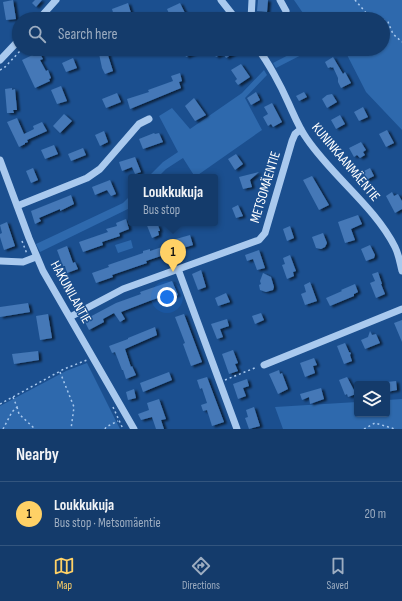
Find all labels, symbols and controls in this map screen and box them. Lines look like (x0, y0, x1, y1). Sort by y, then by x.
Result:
search box (12, 12, 390, 56)
icon: search (26, 23, 48, 45)
text: Search here (58, 25, 118, 44)
street label: KUNINKAANMÄENTIE (308, 119, 384, 205)
street label: METSOMÄENTIE (246, 149, 284, 225)
popup (128, 174, 218, 226)
text: Loukkukuja (143, 183, 203, 202)
text: Bus stop (143, 202, 180, 218)
pin: 1 (160, 239, 186, 272)
street label: HAKUNILANTIE (47, 258, 95, 327)
your location (157, 287, 177, 307)
map controls (354, 381, 390, 417)
button: layers (354, 381, 390, 417)
text: Nearby (16, 445, 59, 465)
text: Loukkukuja (54, 496, 114, 515)
text: 1 (26, 506, 32, 522)
text: 20 m (364, 506, 386, 522)
text: Bus stop · Metsomäentie (54, 515, 161, 531)
tab: Map (53, 555, 75, 592)
tab: Directions (182, 555, 220, 592)
tab: Saved (327, 555, 349, 592)

